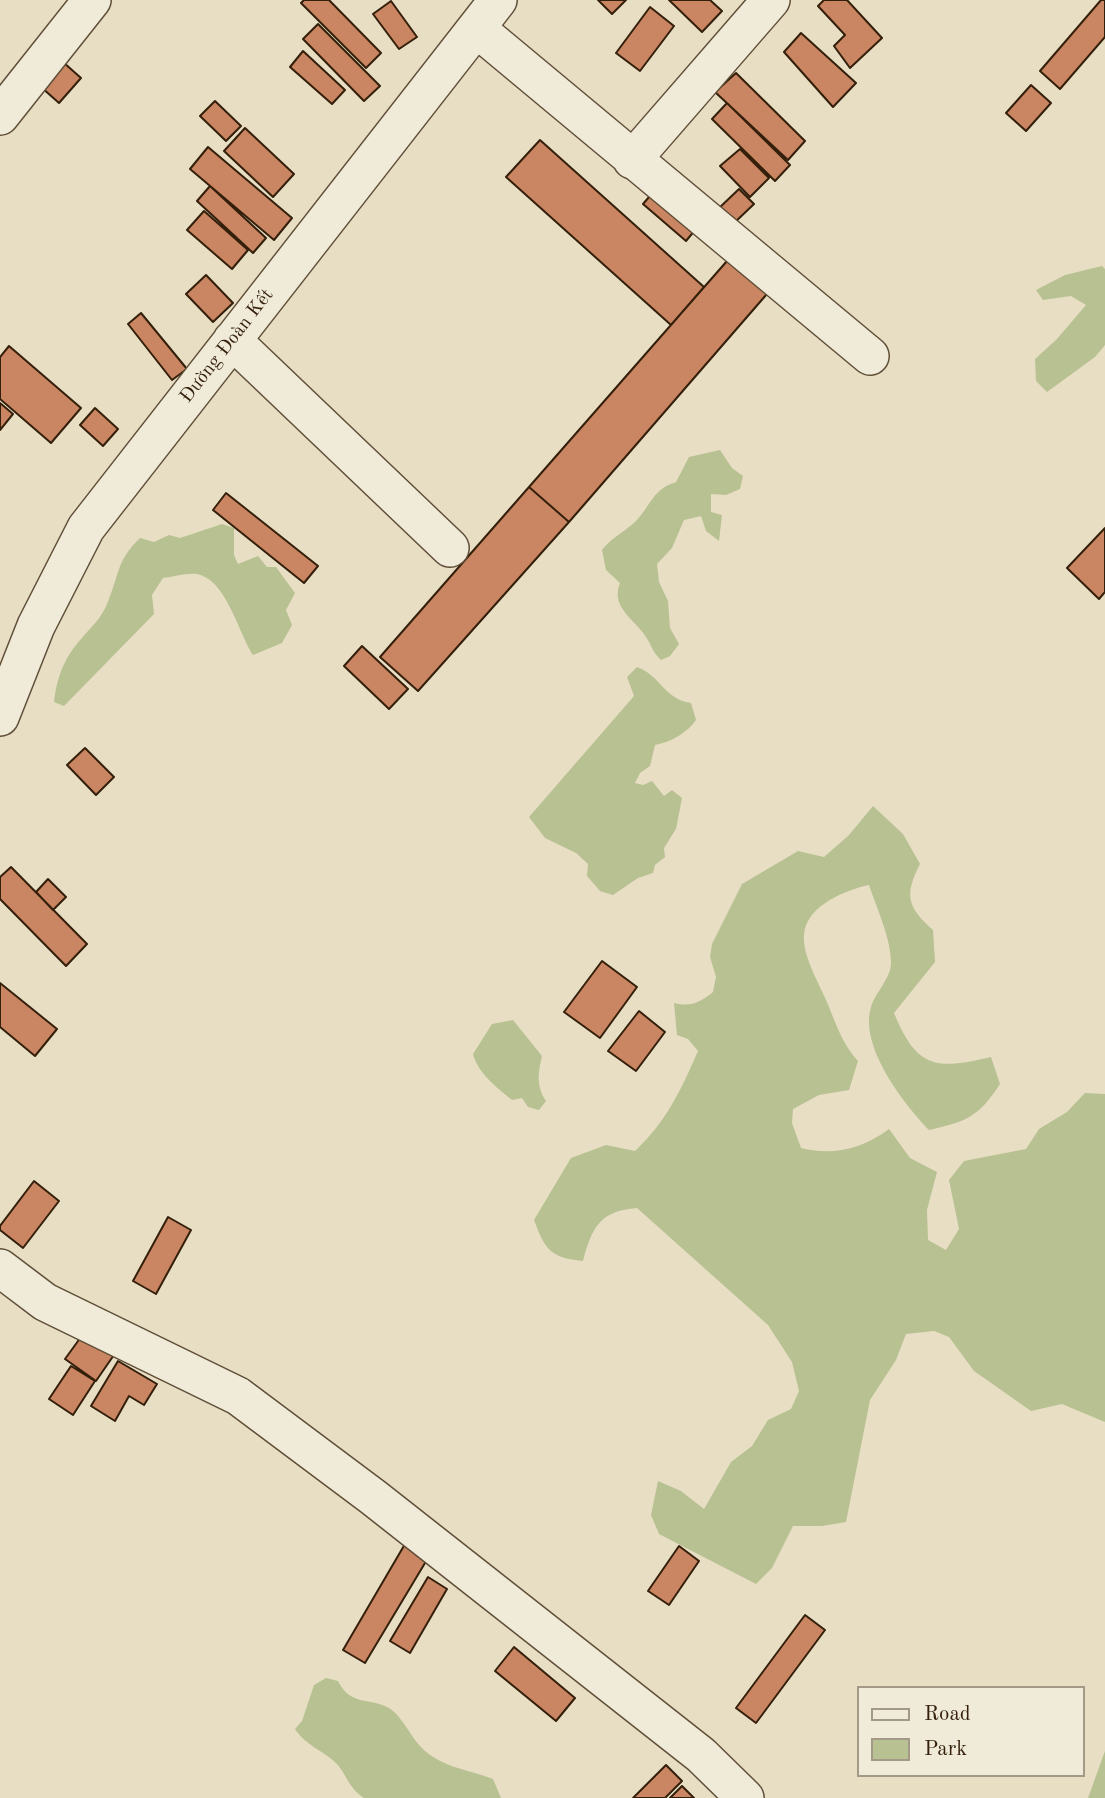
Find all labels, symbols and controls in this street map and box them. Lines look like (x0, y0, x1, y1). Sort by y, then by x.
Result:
street label: Đường Đoàn Kết (175, 284, 279, 408)
legend (856, 1686, 1084, 1777)
text: Road (924, 1704, 971, 1725)
text: Park (924, 1739, 967, 1760)

